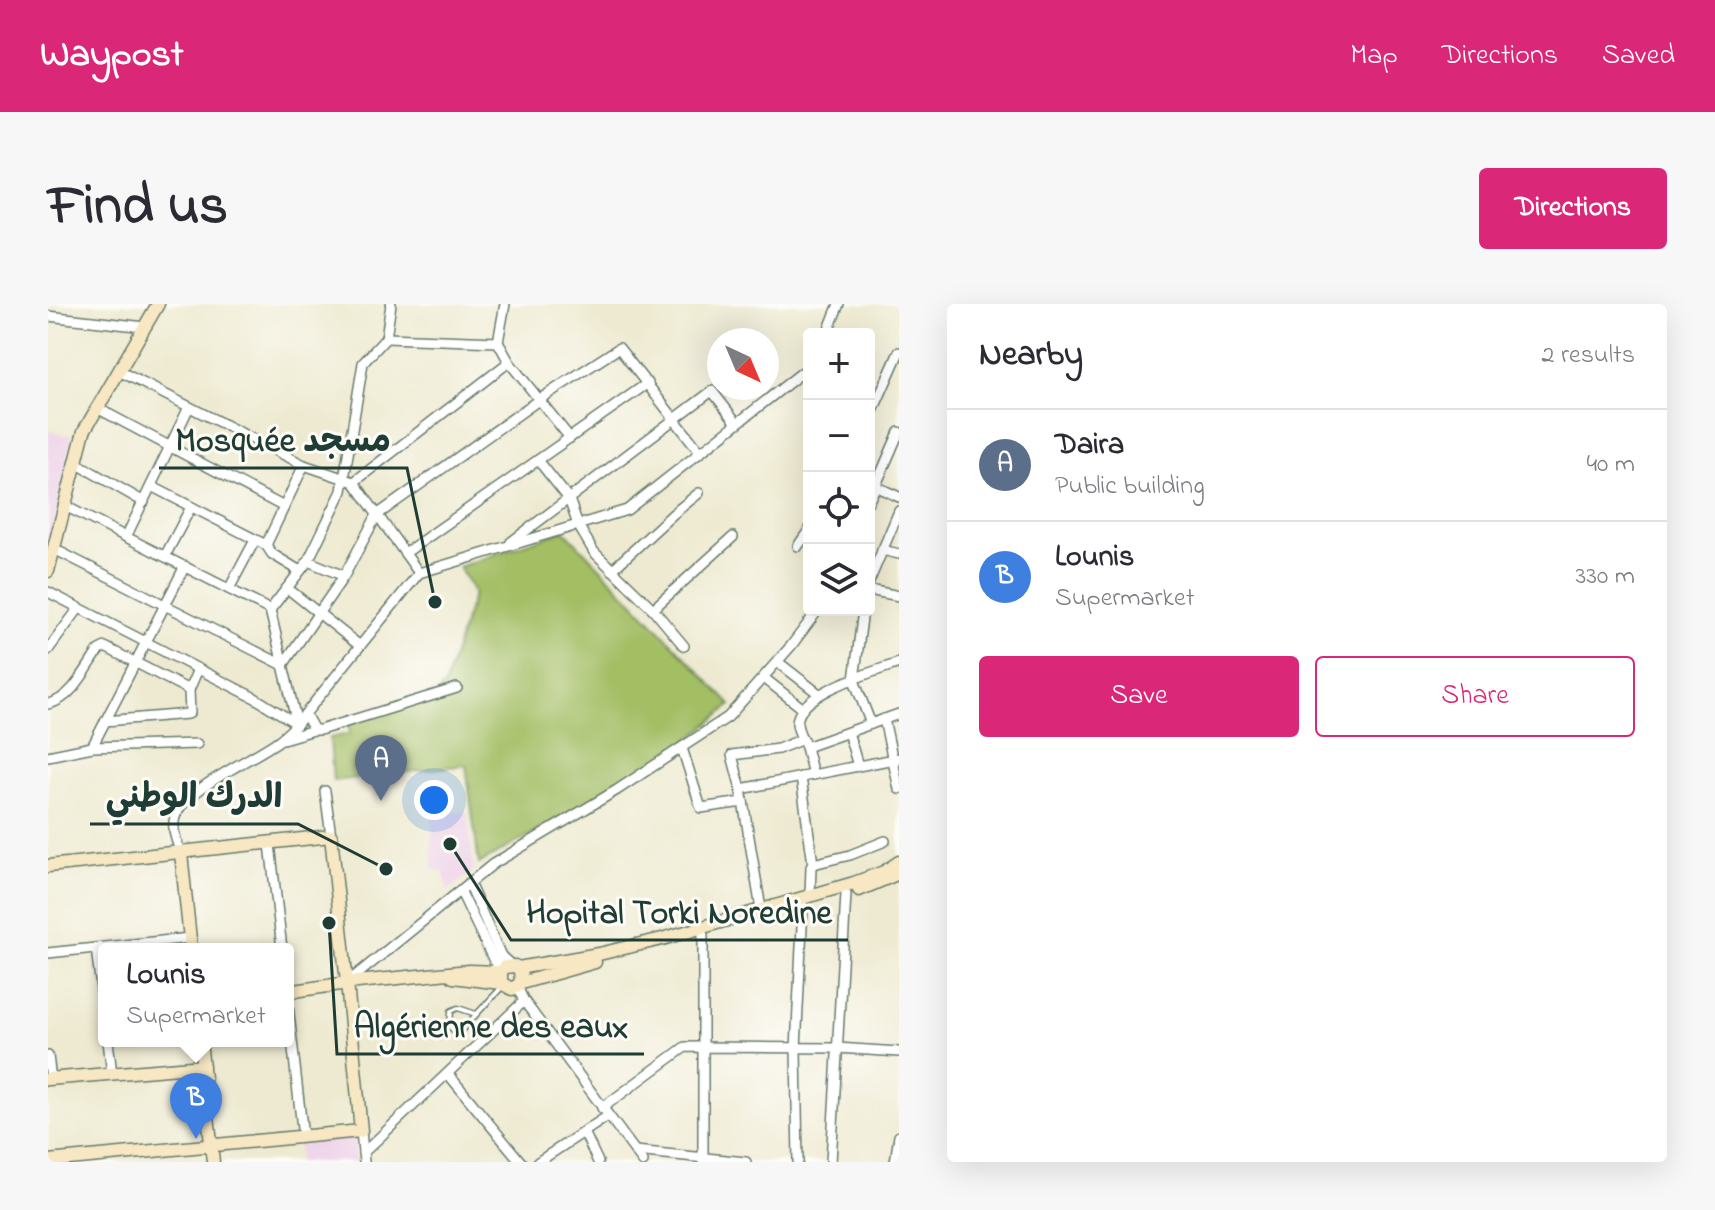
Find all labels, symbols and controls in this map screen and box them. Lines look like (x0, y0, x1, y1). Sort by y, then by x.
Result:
text: Waypost (40, 28, 184, 84)
text: Map (1350, 36, 1398, 77)
text: Directions (1442, 36, 1558, 77)
text: Saved (1602, 36, 1675, 77)
text: Find us (48, 168, 228, 249)
button: Directions (1479, 168, 1667, 249)
north arrow (707, 328, 779, 400)
map controls (803, 328, 875, 616)
button: + (803, 328, 875, 400)
text: Nearby (979, 331, 1083, 381)
text: 2 results (1542, 337, 1635, 375)
button: − (803, 400, 875, 472)
callout: Mosquée مسجد (159, 410, 407, 468)
text: Mosquée مسجد (175, 418, 391, 468)
text: Daira (1055, 424, 1124, 468)
text: A (997, 446, 1013, 484)
text: 40 m (1586, 446, 1635, 484)
text: Public building (1055, 468, 1205, 506)
button: locate (803, 472, 875, 544)
text: Lounis (1055, 536, 1134, 580)
button: layers (803, 544, 875, 616)
text: B (996, 558, 1014, 596)
text: 330 m (1576, 558, 1635, 596)
text: Supermarket (1055, 580, 1194, 618)
button: Save (979, 656, 1299, 737)
button: Share (1315, 656, 1635, 737)
pin: A (355, 735, 407, 801)
callout: الدرك الوطني (90, 766, 298, 824)
text: الدرك الوطني (106, 774, 282, 826)
your location (414, 780, 454, 820)
callout: Hopital Torki Noredine (511, 882, 848, 940)
text: Hopital Torki Noredine (526, 890, 833, 940)
popup (98, 943, 294, 1047)
text: Lounis (126, 954, 206, 998)
callout: Algérienne des eaux (337, 996, 644, 1054)
text: Supermarket (126, 998, 266, 1036)
text: Algérienne des eaux (354, 1004, 628, 1055)
pin: B (170, 1073, 222, 1139)

